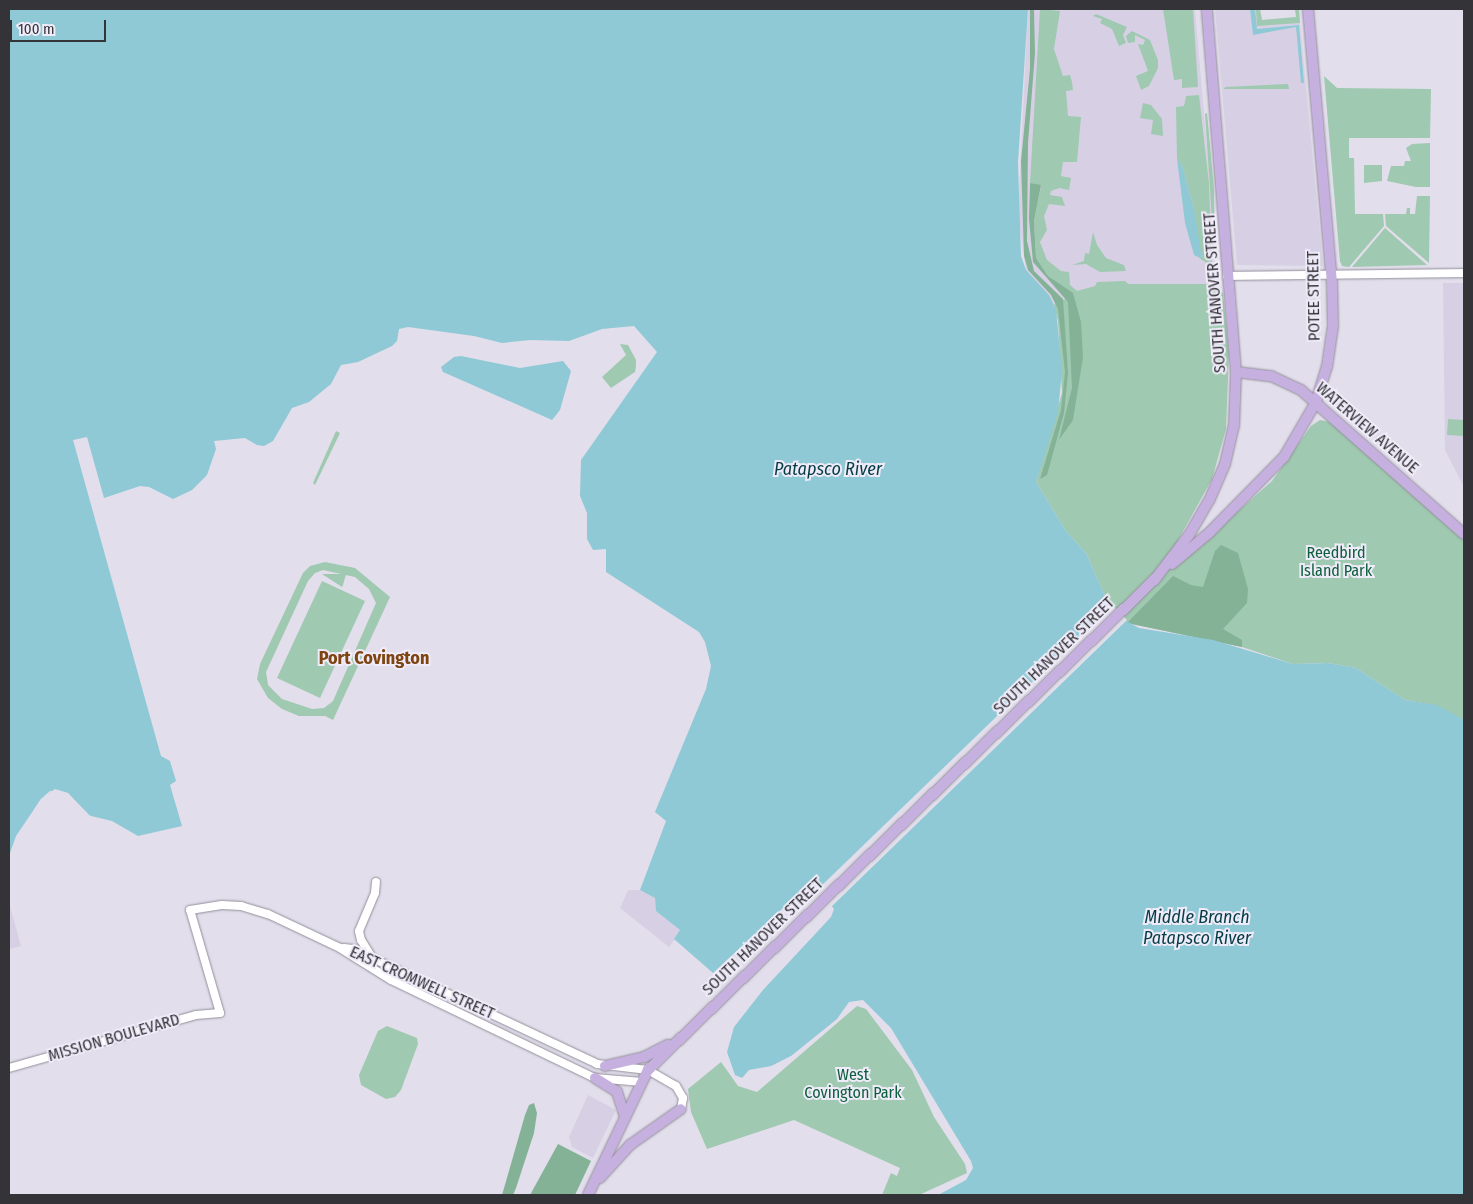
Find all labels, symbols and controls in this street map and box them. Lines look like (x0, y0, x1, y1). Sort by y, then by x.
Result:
scale bar (12, 10, 109, 42)
text: 100 m (18, 20, 55, 38)
street label: SOUTH HANOVER STREET (1200, 212, 1230, 374)
street label: POTEE STREET (1304, 251, 1324, 341)
street label: WATERVIEW AVENUE (1312, 378, 1422, 478)
water label: Patapsco River (774, 458, 882, 480)
park label: Reedbird Island Park (1300, 543, 1372, 581)
street label: SOUTH HANOVER STREET (990, 593, 1118, 719)
district label: Port Covington (319, 647, 429, 669)
street label: SOUTH HANOVER STREET (699, 874, 827, 1000)
water label: Middle Branch Patapsco River (1143, 907, 1251, 950)
street label: EAST CROMWELL STREET (347, 942, 497, 1024)
street label: MISSION BOULEVARD (46, 1010, 182, 1066)
park label: West Covington Park (804, 1065, 902, 1103)

